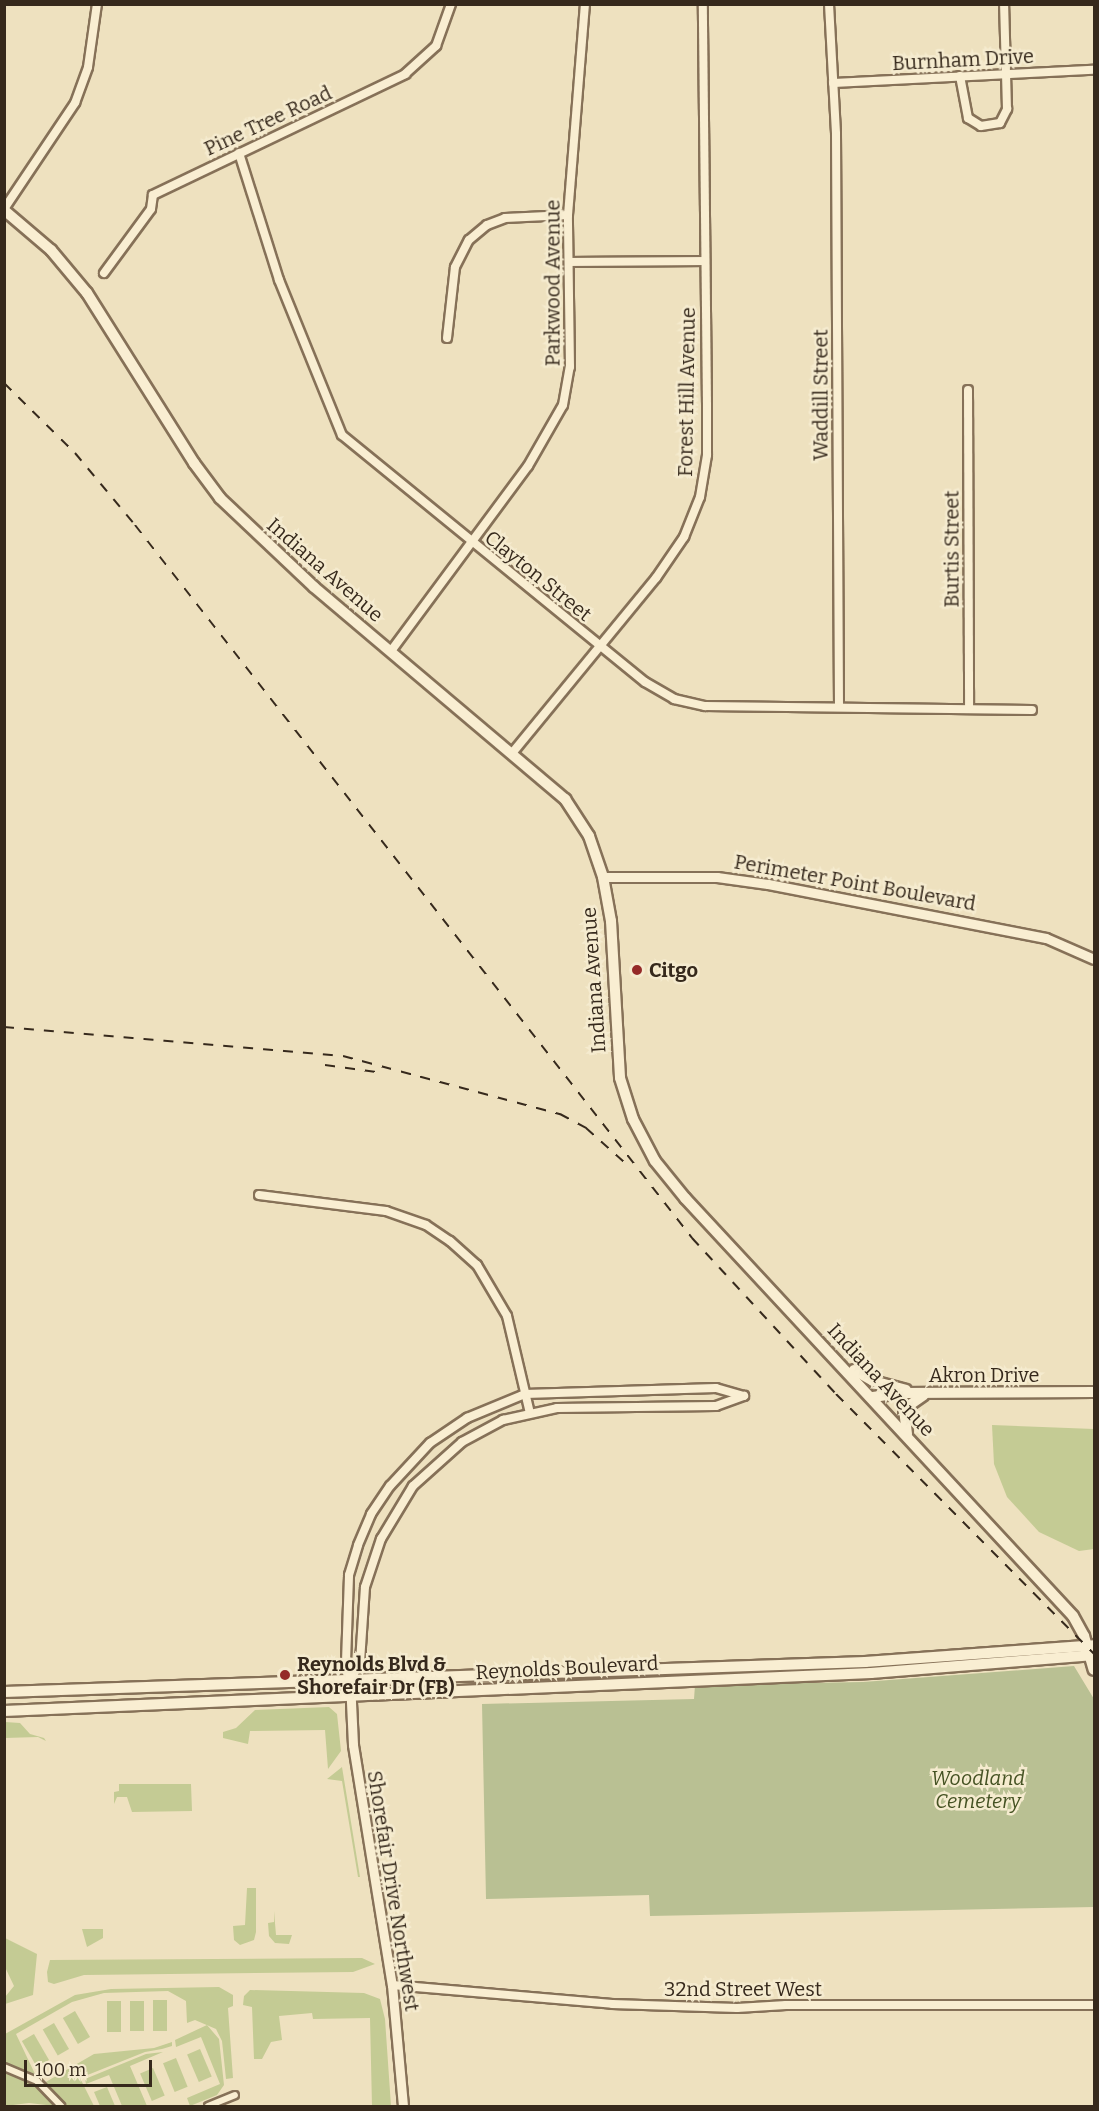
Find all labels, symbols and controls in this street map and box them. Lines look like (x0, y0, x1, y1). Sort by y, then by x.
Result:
street label: Burnham Drive (891, 44, 1035, 76)
street label: Pine Tree Road (200, 81, 336, 161)
street label: Parkwood Avenue (541, 200, 565, 366)
street label: Forest Hill Avenue (674, 307, 700, 477)
street label: Waddill Street (809, 329, 833, 461)
street label: Burtis Street (940, 490, 964, 608)
street label: Indiana Avenue (262, 513, 388, 627)
street label: Clayton Street (480, 526, 596, 626)
street label: Perimeter Point Boulevard (732, 850, 978, 916)
street label: Indiana Avenue (577, 906, 611, 1054)
place label: Citgo (649, 958, 698, 982)
marker: Citgo (630, 963, 644, 977)
street label: Indiana Avenue (822, 1318, 940, 1442)
street label: Akron Drive (929, 1363, 1039, 1387)
street label: Reynolds Boulevard (475, 1651, 659, 1685)
place label: Reynolds Blvd & Shorefair Dr (FB) (297, 1652, 455, 1699)
marker: Reynolds Blvd & Shorefair Dr (FB) (278, 1668, 292, 1682)
park label: Woodland Cemetery (931, 1767, 1025, 1814)
street label: Shorefair Drive Northwest (362, 1769, 424, 2013)
street label: 32nd Street West (664, 1977, 822, 2001)
scale bar (27, 2048, 154, 2086)
text: 100 m (35, 2059, 86, 2081)

